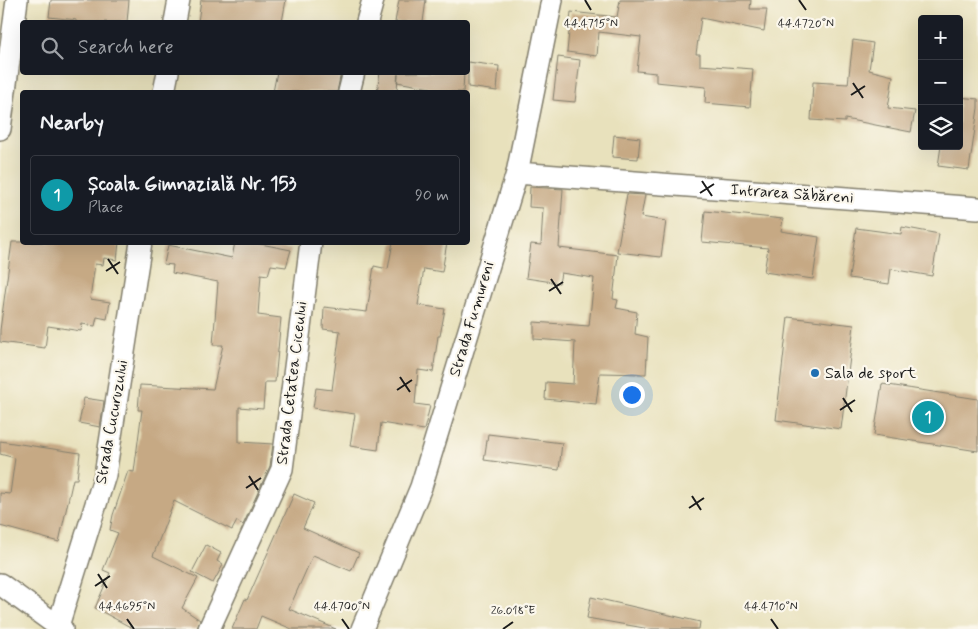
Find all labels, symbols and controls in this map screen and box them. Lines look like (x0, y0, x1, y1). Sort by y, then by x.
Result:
map controls (918, 15, 963, 150)
button: + (918, 15, 963, 60)
text: 44.4715°N (564, 16, 618, 32)
text: 44.4720°N (778, 16, 834, 32)
search box (20, 20, 470, 75)
icon: search (38, 34, 66, 62)
text: Search here (78, 35, 174, 60)
button: − (918, 60, 963, 105)
button: layers (918, 105, 963, 150)
text: Nearby (40, 109, 104, 137)
text: Școala Gimnazială Nr. 153 (88, 172, 296, 197)
street label: Intrarea Săbăreni (730, 179, 854, 209)
text: 1 (53, 185, 61, 206)
text: 90 m (415, 185, 449, 206)
text: Place (88, 197, 123, 218)
street label: Strada Fumureni (444, 258, 500, 379)
street label: Strada Cetatea Ciceului (272, 300, 312, 466)
street label: Strada Cucuruzului (91, 358, 133, 486)
place label: Sala de sport (825, 363, 917, 384)
marker: Sala de sport (809, 367, 821, 379)
your location (619, 382, 645, 408)
pin: 1 (912, 398, 944, 436)
text: 44.4695°N (99, 599, 155, 615)
text: 44.4700°N (314, 599, 370, 615)
text: 44.4710°N (744, 599, 798, 615)
text: 26.018°E (491, 603, 535, 619)

